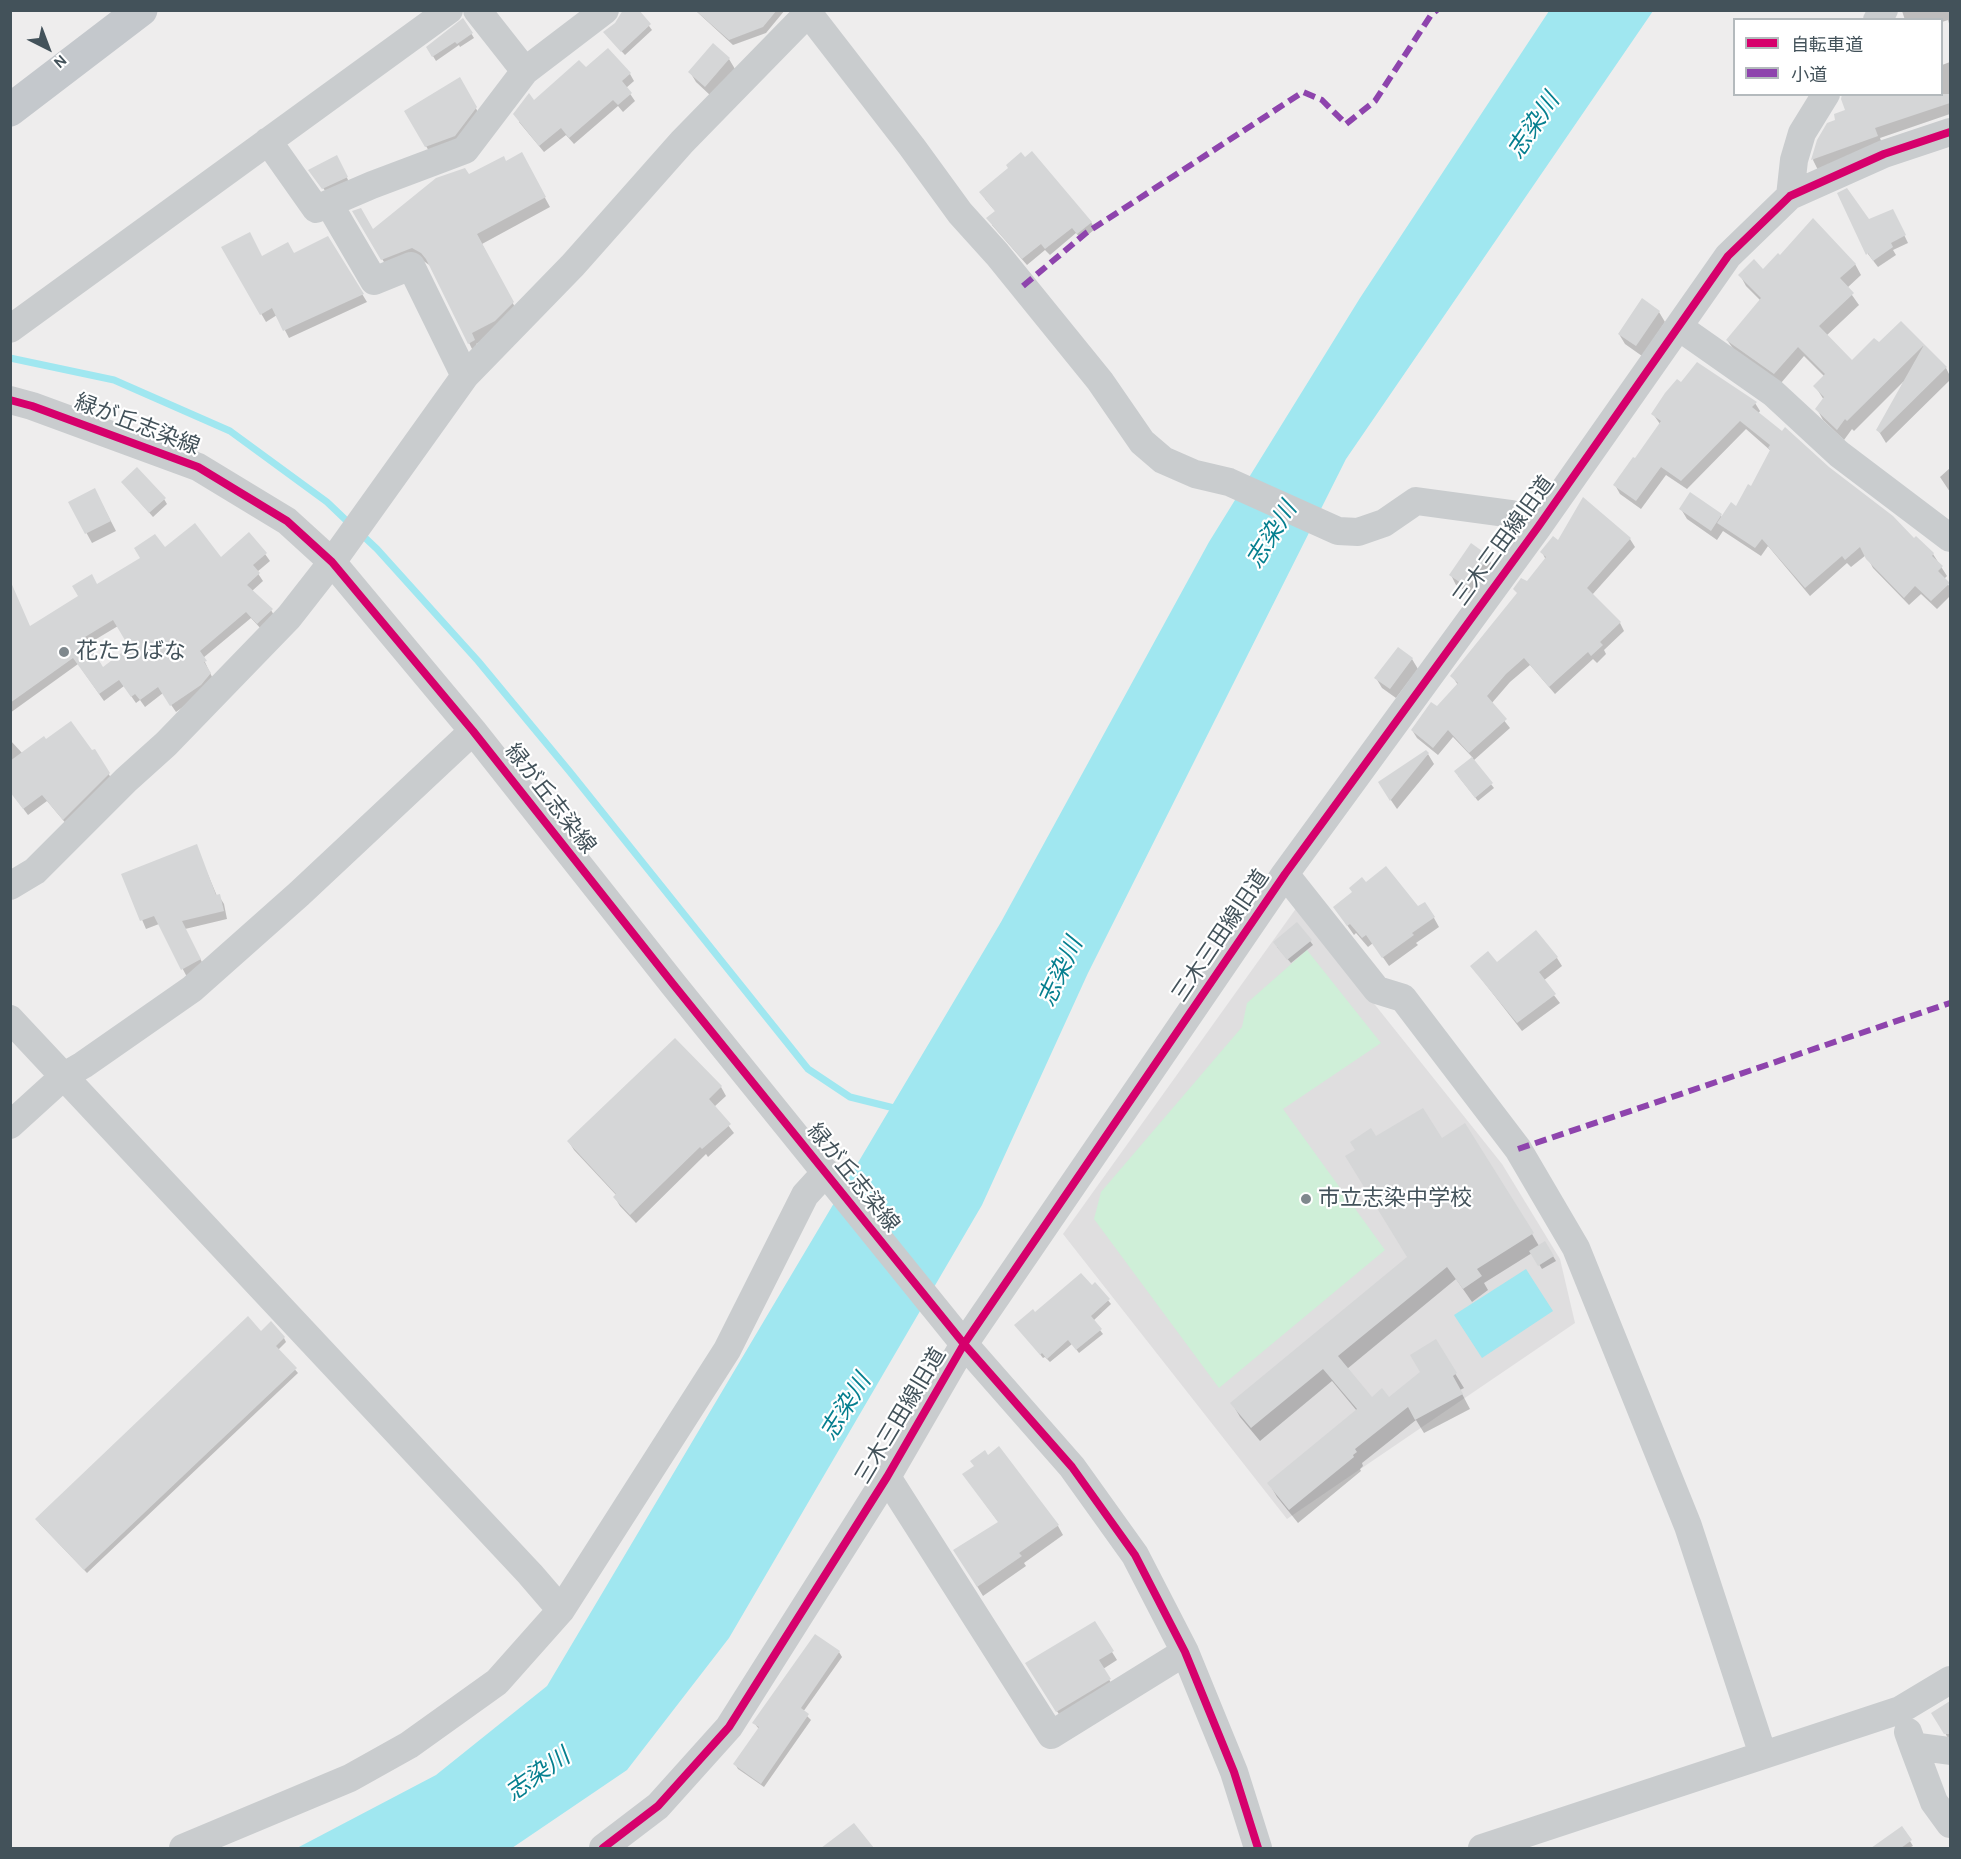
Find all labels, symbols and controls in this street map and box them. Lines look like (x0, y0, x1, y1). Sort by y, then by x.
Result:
north arrow (18, 18, 78, 78)
legend (1733, 18, 1943, 96)
text: 自転車道 (1791, 34, 1863, 56)
text: N (50, 51, 71, 73)
text: 小道 (1791, 64, 1827, 86)
water label: 志染川 (1502, 88, 1566, 164)
street label: 緑が丘志染線 (71, 389, 203, 461)
street label: 三木三田線旧道 (1448, 471, 1560, 611)
water label: 志染川 (1241, 497, 1303, 573)
place label: 花たちばな (76, 639, 186, 665)
marker: 花たちばな (57, 645, 71, 659)
street label: 緑が丘志染線 (499, 739, 601, 859)
street label: 三木三田線旧道 (1167, 865, 1275, 1007)
water label: 志染川 (1033, 933, 1089, 1011)
street label: 緑が丘志染線 (801, 1118, 905, 1238)
place label: 市立志染中学校 (1318, 1186, 1472, 1212)
marker: 市立志染中学校 (1299, 1192, 1313, 1206)
street label: 三木三田線旧道 (850, 1343, 952, 1489)
water label: 志染川 (815, 1369, 877, 1445)
water label: 志染川 (500, 1743, 576, 1807)

